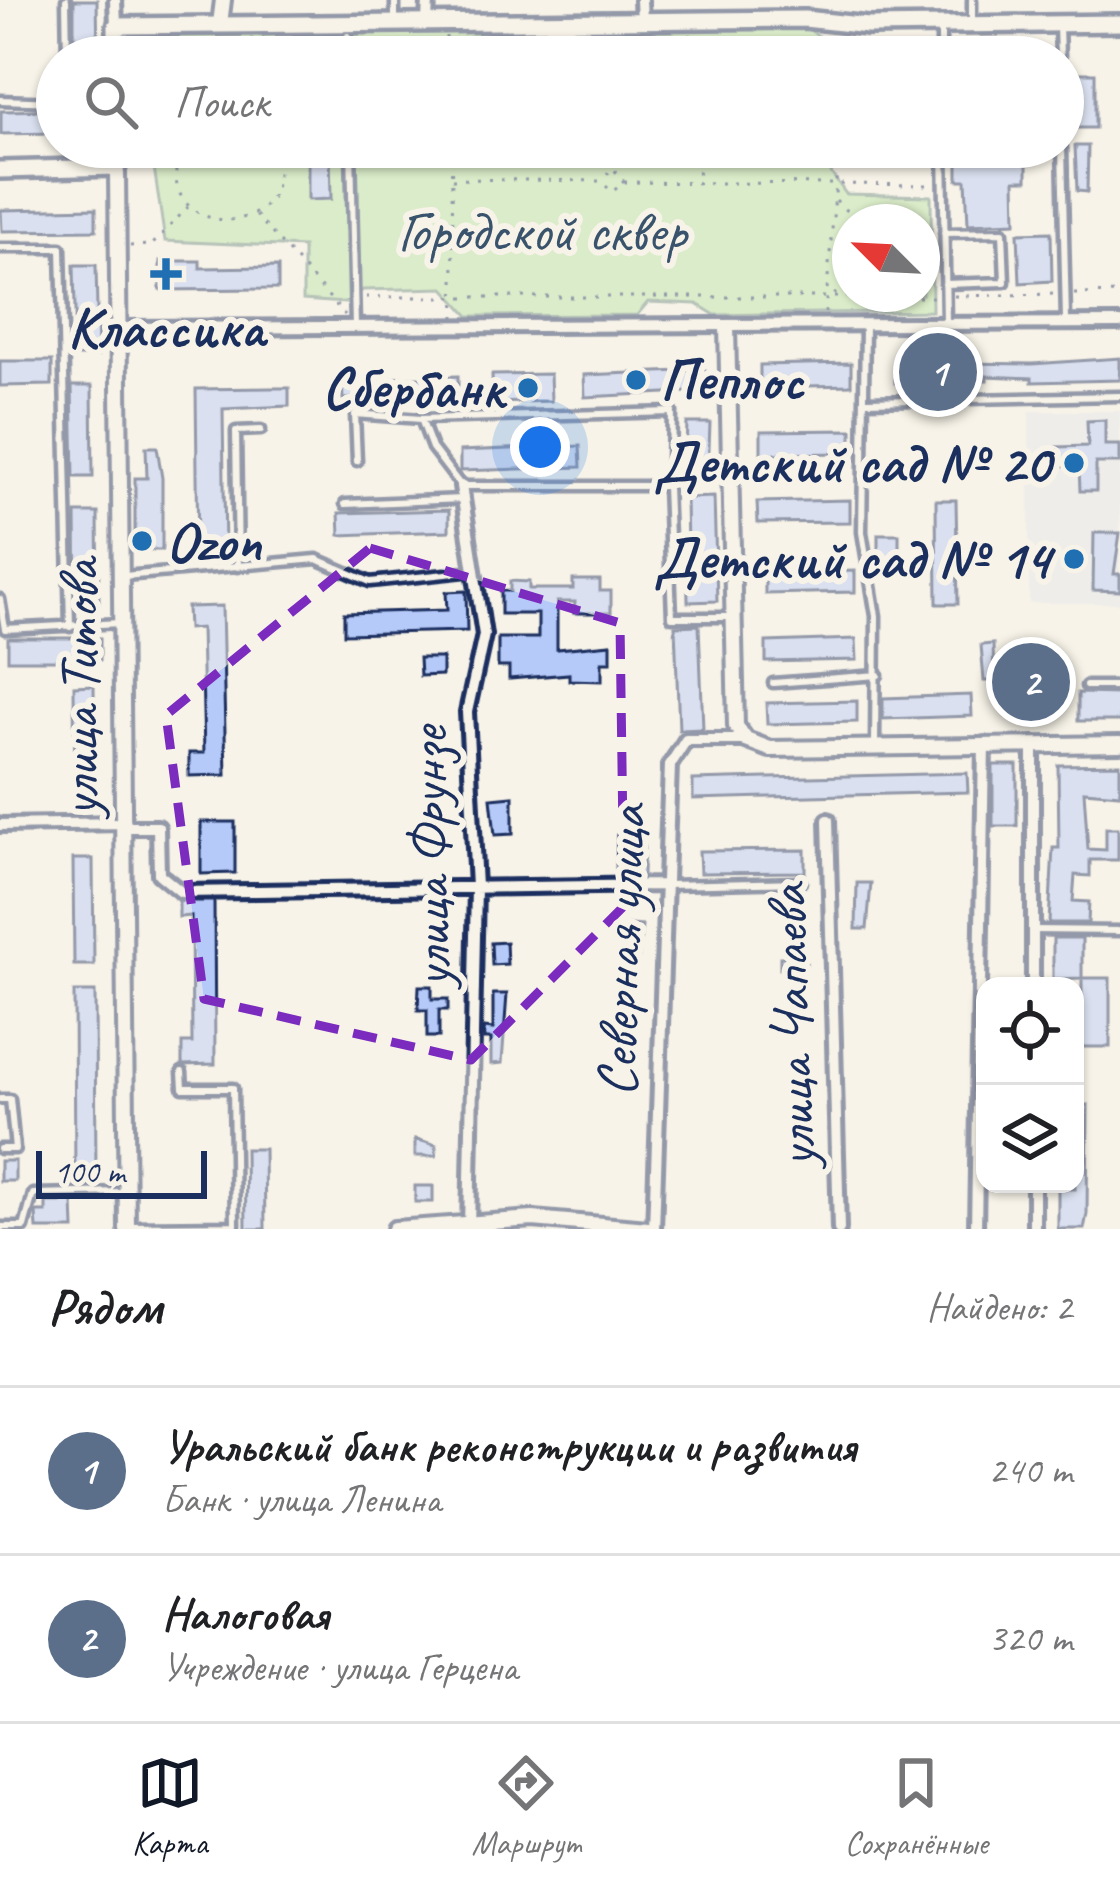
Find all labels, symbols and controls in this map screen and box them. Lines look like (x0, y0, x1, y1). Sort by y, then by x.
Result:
search box (36, 36, 1084, 168)
icon: search (78, 69, 144, 135)
text: Поиск (174, 74, 269, 131)
park label: Городской сквер (397, 195, 689, 267)
north arrow (832, 204, 940, 312)
marker: Классика (153, 261, 179, 287)
place label: Классика (68, 292, 268, 364)
pin: 1 (899, 327, 977, 417)
place label: Пеплос (660, 344, 805, 416)
place label: Сбербанк (322, 352, 508, 424)
marker: Пеплос (623, 367, 649, 393)
marker: Сбербанк (515, 375, 541, 401)
your location (510, 417, 570, 477)
place label: Детский сад № 20 (654, 427, 1055, 499)
marker: Детский сад № 20 (1061, 450, 1087, 476)
place label: Ozon (166, 505, 263, 577)
place label: Детский сад № 14 (654, 523, 1056, 595)
marker: Ozon (129, 528, 155, 554)
marker: Детский сад № 14 (1061, 546, 1087, 572)
street label: улица Титова (43, 555, 115, 820)
pin: 2 (992, 637, 1070, 727)
street label: улица Фрунзе (391, 722, 467, 991)
street label: Северная улица (580, 800, 662, 1098)
street label: улица Чапаева (750, 879, 832, 1172)
map controls (976, 977, 1084, 1193)
button: locate (976, 977, 1084, 1085)
button: layers (976, 1085, 1084, 1193)
scale bar (36, 1145, 207, 1198)
text: 100 m (54, 1151, 125, 1193)
text: Рядом (48, 1275, 162, 1339)
text: Найдено: 2 (927, 1283, 1072, 1332)
text: Уральский банк реконструкции и развития (162, 1418, 856, 1475)
text: 1 (78, 1446, 96, 1495)
text: 240 m (988, 1446, 1072, 1495)
text: Банк · улица Ленина (162, 1475, 441, 1524)
text: Налоговая (162, 1586, 329, 1643)
text: 2 (78, 1614, 96, 1663)
text: 320 m (988, 1614, 1072, 1663)
text: Учреждение · улица Герцена (162, 1643, 517, 1692)
tab: Карта (132, 1750, 208, 1864)
tab: Маршрут (472, 1750, 581, 1864)
tab: Сохранённые (845, 1750, 988, 1864)

